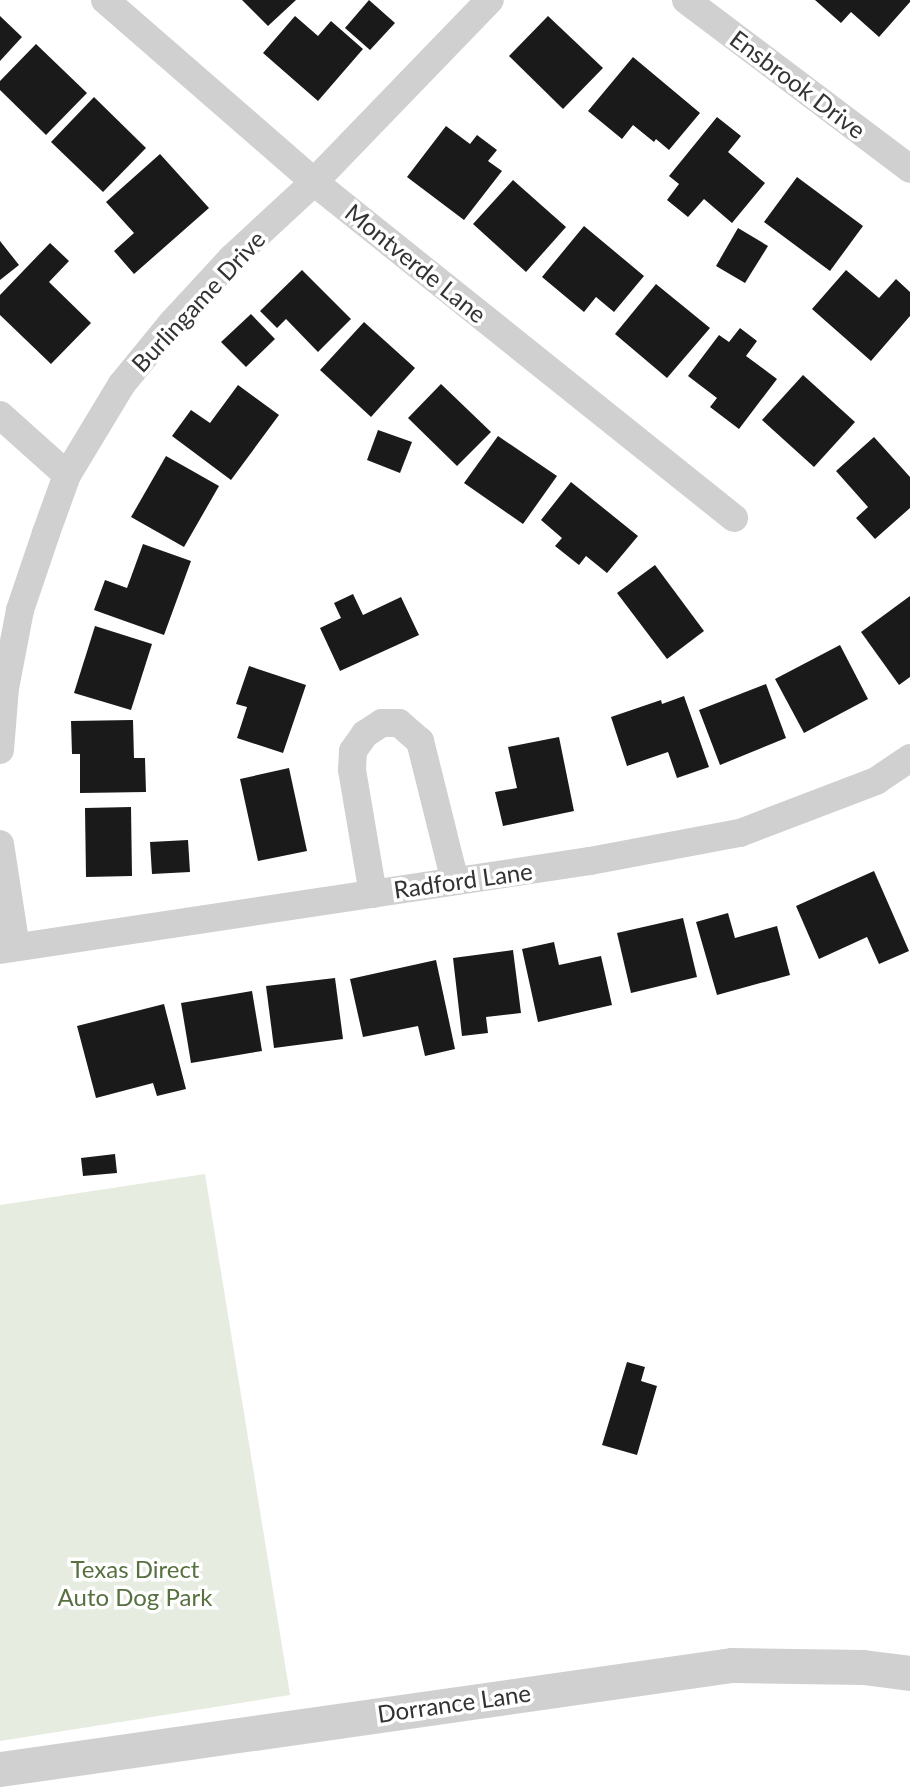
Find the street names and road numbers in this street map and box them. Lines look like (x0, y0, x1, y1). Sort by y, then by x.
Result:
street label: Ensbrook Drive (725, 24, 871, 144)
street label: Montverde Lane (340, 197, 492, 329)
street label: Burlingame Drive (125, 224, 271, 378)
street label: Radford Lane (392, 856, 534, 904)
street label: Dorrance Lane (375, 1678, 533, 1728)

